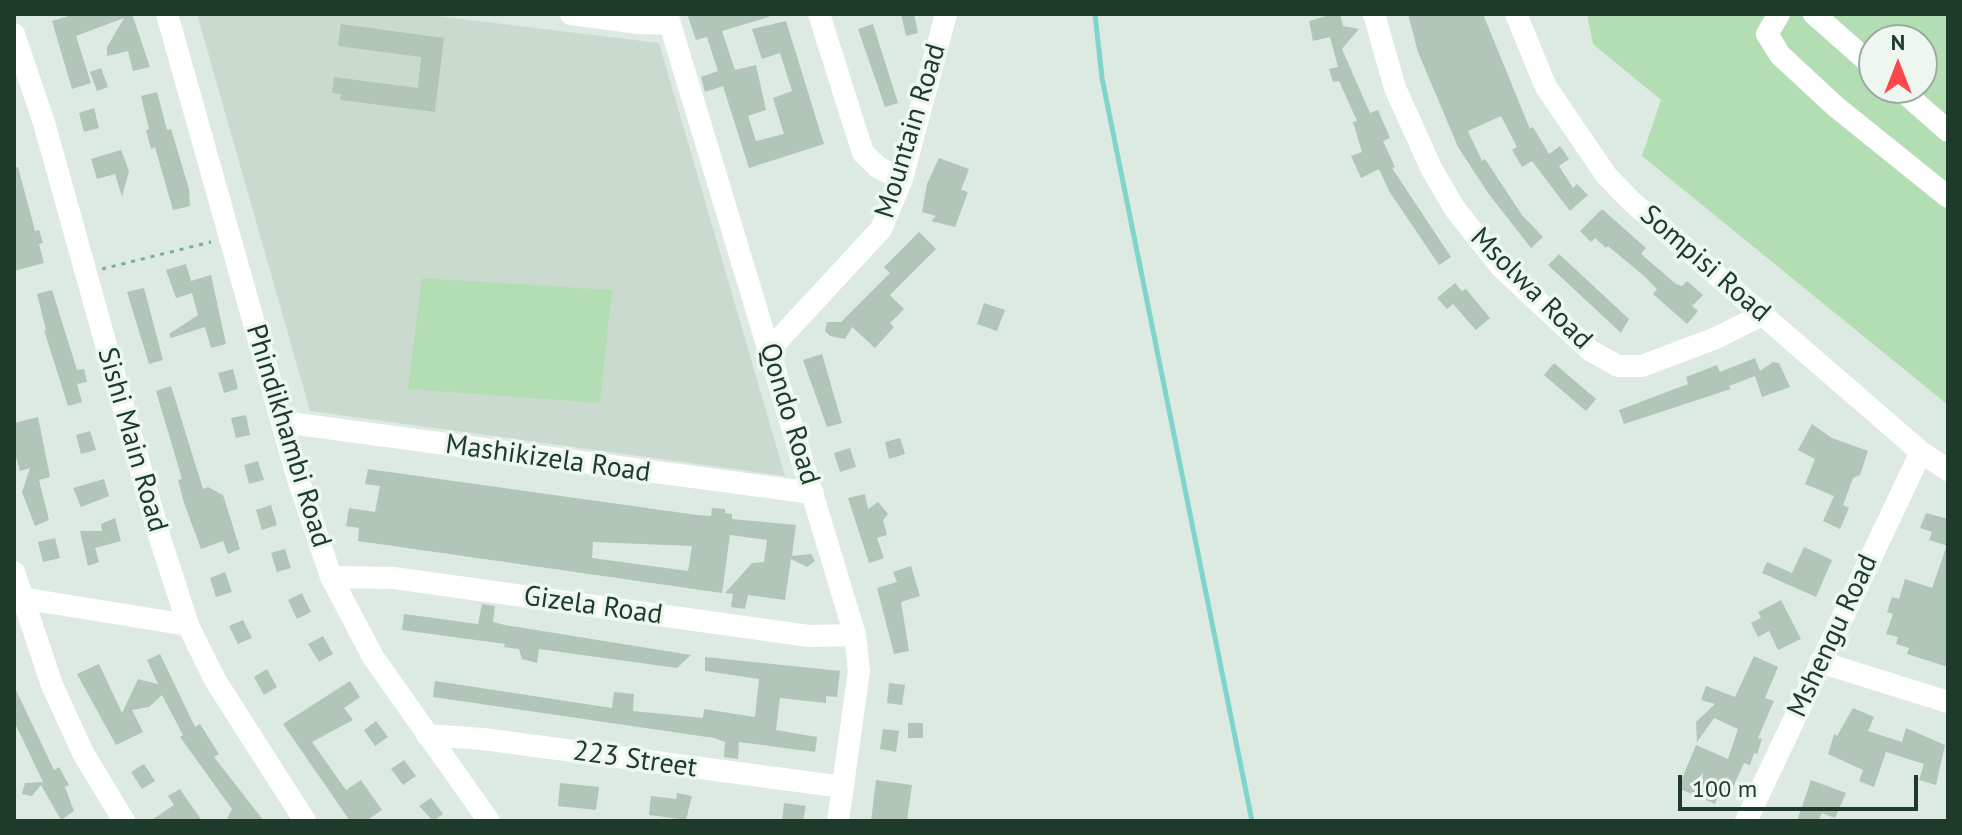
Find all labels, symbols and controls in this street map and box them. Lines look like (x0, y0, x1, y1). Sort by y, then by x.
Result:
north arrow (1858, 24, 1938, 104)
text: N (1891, 28, 1905, 56)
street label: Mountain Road (869, 40, 953, 222)
street label: Sompisi Road (1633, 198, 1777, 330)
street label: Msolwa Road (1463, 221, 1599, 357)
street label: Phindikhambi Road (238, 321, 338, 551)
street label: Qondo Road (752, 339, 826, 489)
street label: Sishi Main Road (90, 344, 174, 536)
street label: Mashikizela Road (443, 428, 653, 490)
street label: Mshengu Road (1781, 549, 1885, 723)
street label: Gizela Road (521, 580, 665, 632)
street label: 223 Street (571, 735, 699, 785)
scale bar (1682, 759, 1922, 809)
text: 100 m (1692, 773, 1757, 804)

